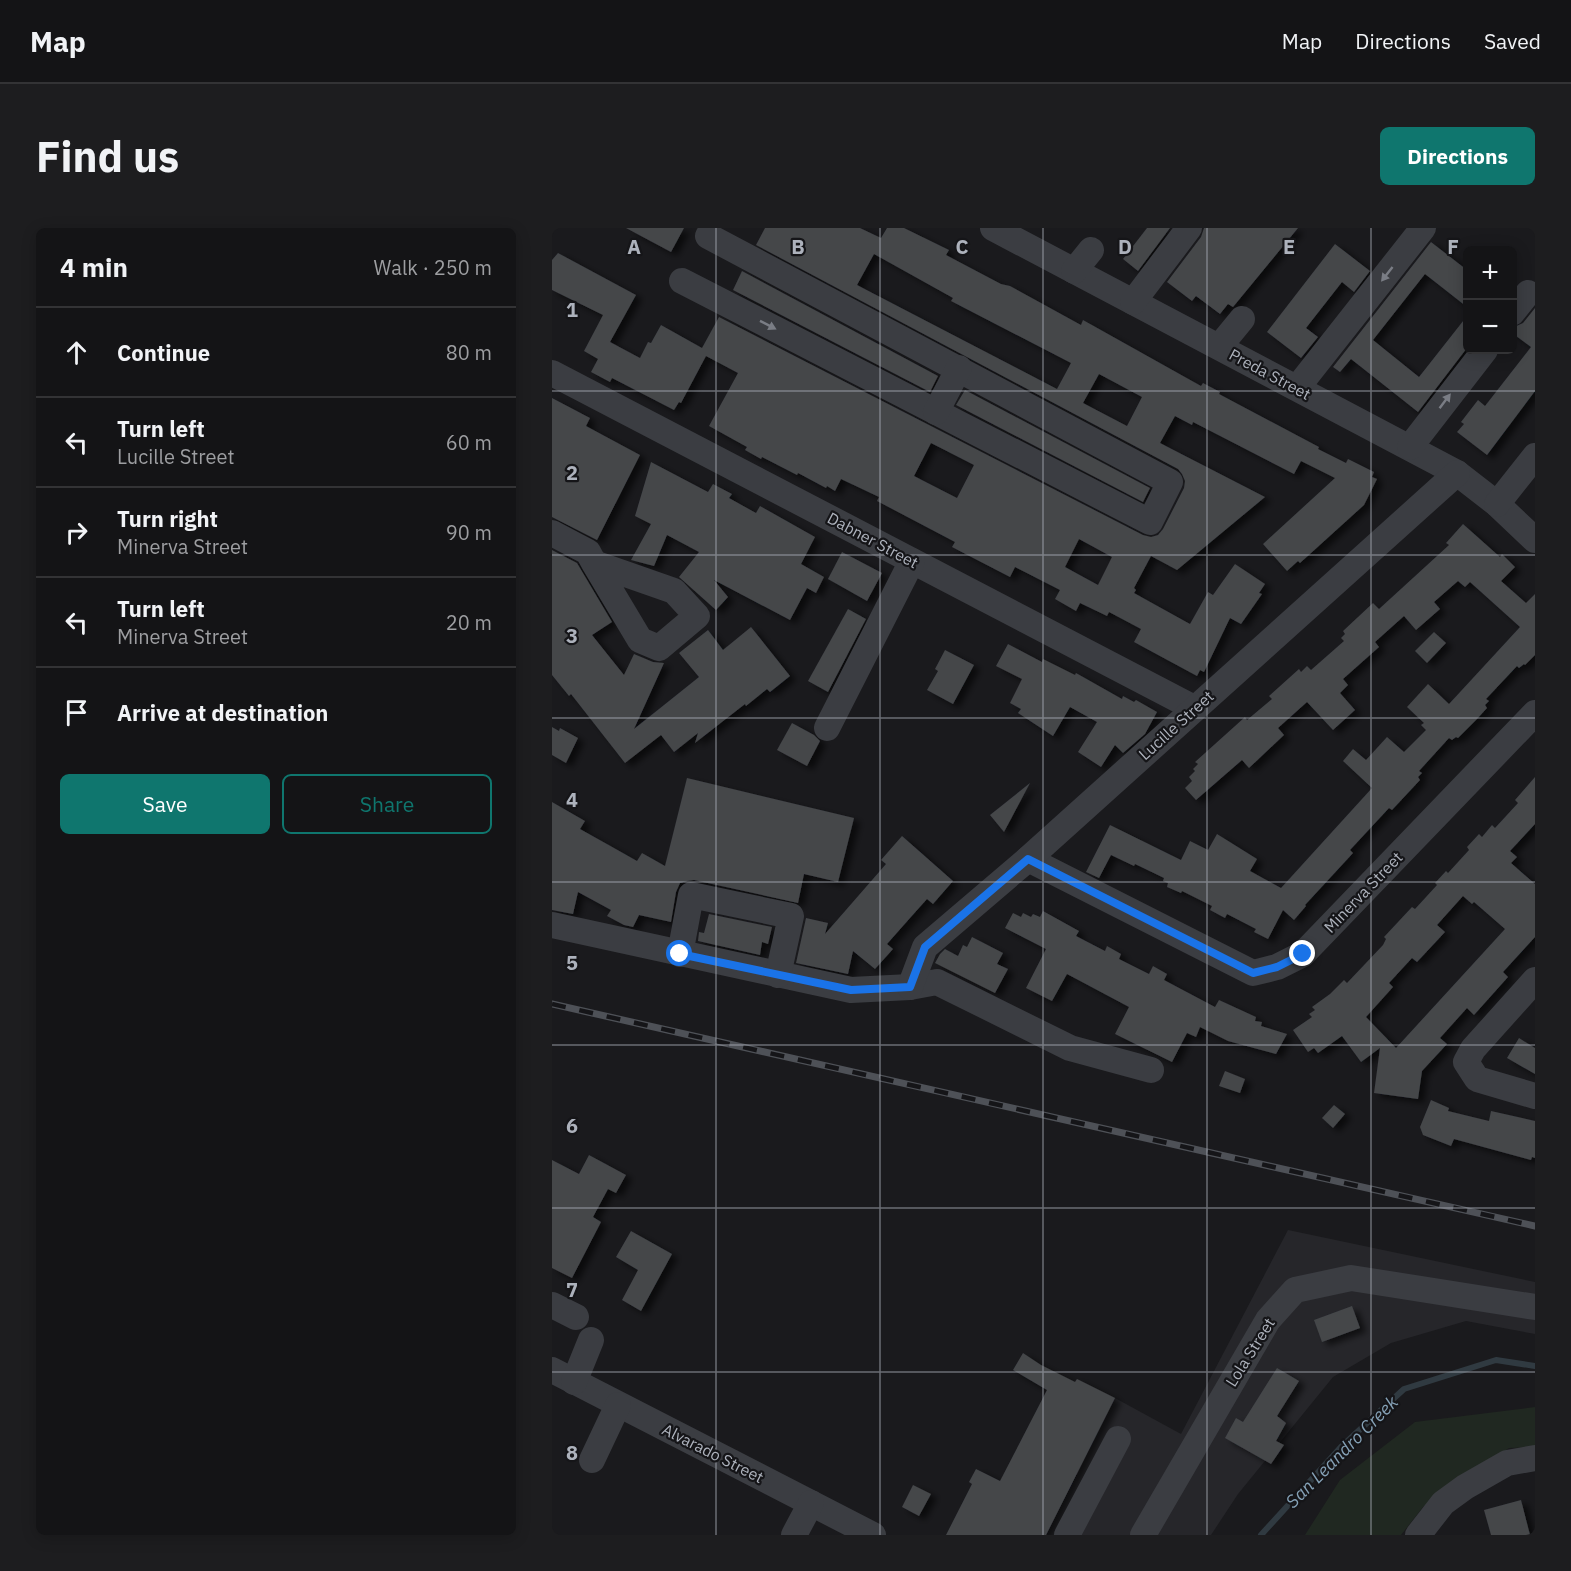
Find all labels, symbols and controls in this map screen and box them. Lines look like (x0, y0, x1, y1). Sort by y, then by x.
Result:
text: Map (30, 23, 86, 60)
text: Map (1282, 27, 1322, 55)
text: Directions (1355, 27, 1451, 55)
text: Saved (1484, 27, 1541, 55)
button: Directions (1380, 127, 1535, 185)
text: Find us (36, 129, 179, 184)
text: A (627, 233, 641, 260)
text: B (791, 233, 805, 260)
text: C (955, 233, 969, 260)
text: D (1118, 233, 1132, 260)
text: E (1283, 233, 1295, 260)
text: F (1447, 233, 1459, 260)
map controls (1463, 246, 1517, 354)
button: + (1463, 246, 1517, 300)
text: 4 min (60, 250, 128, 284)
text: Walk · 250 m (374, 254, 492, 281)
one-way arrow (1380, 266, 1393, 282)
text: 1 (566, 296, 578, 323)
button: − (1463, 300, 1517, 354)
one-way arrow (760, 320, 777, 330)
icon: ahead (60, 336, 93, 369)
text: Continue (117, 338, 210, 367)
text: 80 m (446, 339, 492, 366)
street label: Preda Street (1226, 344, 1314, 404)
one-way arrow (1439, 393, 1452, 409)
text: Turn left (117, 414, 205, 443)
icon: left (60, 426, 93, 459)
text: 60 m (446, 429, 492, 456)
text: Lucille Street (117, 443, 235, 470)
text: 2 (566, 459, 578, 486)
text: Turn right (117, 504, 218, 533)
street label: Dabner Street (824, 508, 922, 572)
icon: right (60, 516, 93, 549)
text: 90 m (446, 519, 492, 546)
text: Minerva Street (117, 533, 248, 560)
text: Turn left (117, 594, 205, 623)
icon: left (60, 606, 93, 639)
text: 20 m (446, 609, 492, 636)
text: 3 (566, 622, 578, 649)
text: Minerva Street (117, 623, 248, 650)
street label: Lucille Street (1134, 686, 1218, 764)
icon: arrive (60, 696, 93, 729)
text: Arrive at destination (117, 698, 328, 727)
button: Save (60, 774, 270, 834)
button: Share (282, 774, 492, 834)
text: 4 (566, 786, 578, 813)
street label: Minerva Street (1319, 847, 1407, 937)
route start (666, 940, 692, 966)
route end (1289, 940, 1315, 966)
text: 5 (566, 949, 578, 976)
text: 6 (566, 1112, 578, 1139)
text: 7 (566, 1276, 578, 1303)
street label: Lola Street (1221, 1314, 1279, 1390)
water label: San Leandro Creek (1281, 1390, 1403, 1513)
street label: Alvarado Street (659, 1419, 767, 1487)
text: 8 (566, 1439, 578, 1466)

